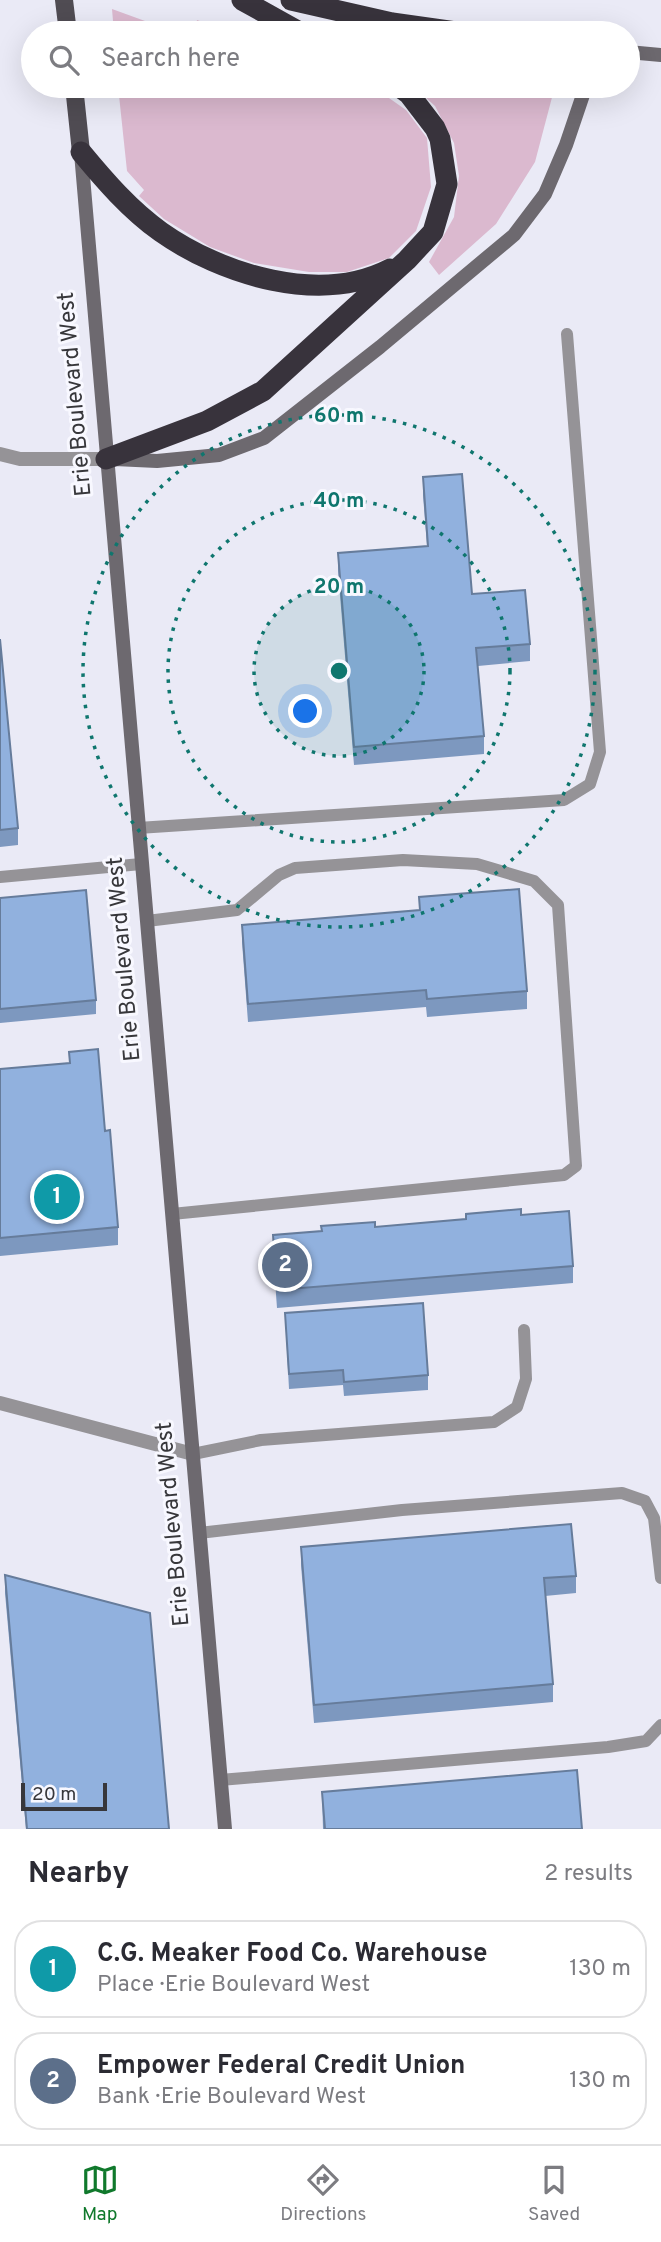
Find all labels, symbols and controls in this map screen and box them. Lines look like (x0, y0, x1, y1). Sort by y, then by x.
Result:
search box (21, 21, 640, 98)
icon: search (45, 41, 83, 79)
text: Search here (101, 43, 240, 76)
street label: Erie Boulevard West (53, 290, 99, 498)
text: 60 m (314, 403, 364, 430)
text: 40 m (314, 488, 364, 515)
text: 20 m (314, 574, 364, 601)
centre of rings (327, 659, 351, 683)
your location (288, 694, 322, 728)
street label: Erie Boulevard West (102, 855, 148, 1063)
pin: 1 (34, 1171, 80, 1223)
pin: 2 (262, 1239, 308, 1291)
street label: Erie Boulevard West (151, 1420, 197, 1628)
scale bar (21, 1780, 107, 1812)
text: 20 m (32, 1783, 76, 1807)
text: Nearby (28, 1856, 129, 1893)
text: 2 results (544, 1860, 633, 1889)
text: C.G. Meaker Food Co. Warehouse (97, 1938, 487, 1971)
text: 1 (48, 1955, 58, 1984)
text: 130 m (569, 1955, 631, 1984)
text: Place · Erie Boulevard West (97, 1971, 370, 2000)
text: Empower Federal Credit Union (97, 2050, 465, 2083)
text: 2 (46, 2067, 60, 2096)
text: 130 m (569, 2067, 631, 2096)
text: Bank · Erie Boulevard West (97, 2083, 366, 2112)
tab: Map (81, 2161, 119, 2227)
tab: Directions (280, 2161, 367, 2227)
tab: Saved (528, 2161, 580, 2227)

